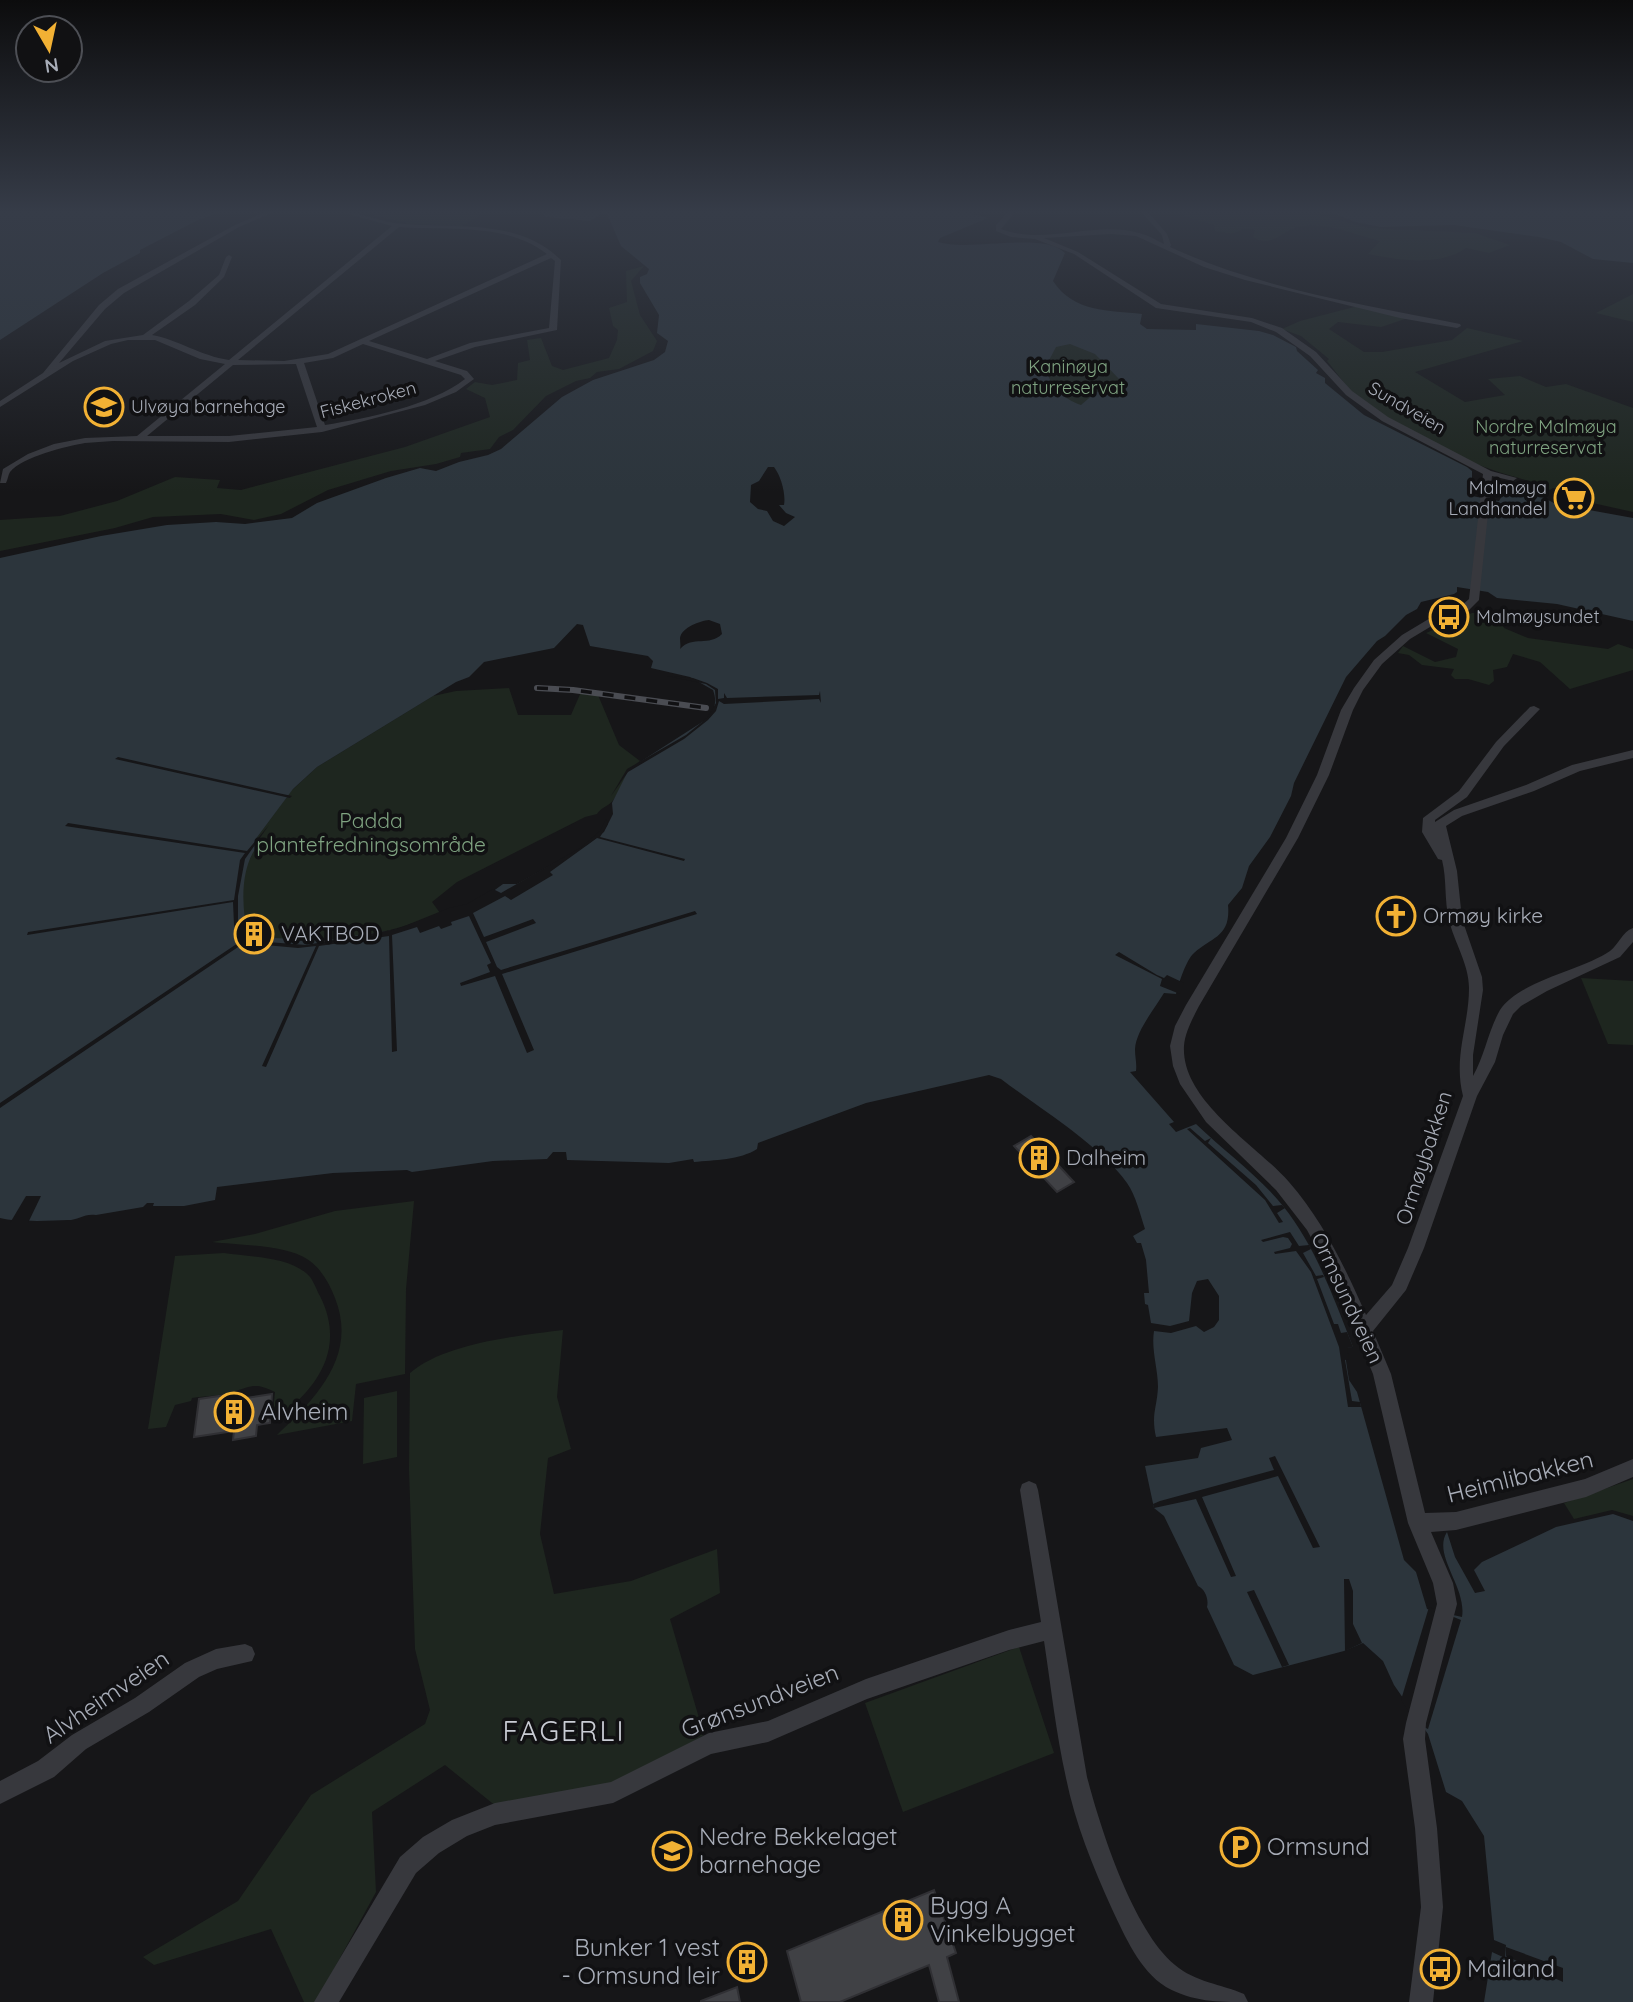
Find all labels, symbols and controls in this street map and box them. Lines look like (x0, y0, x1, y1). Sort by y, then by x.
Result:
north arrow (14, 14, 84, 84)
text: N (43, 53, 60, 79)
park label: Kaninøya naturreservat (1011, 355, 1125, 399)
street label: Fiskekroken (317, 376, 419, 423)
street label: Sundveien (1364, 376, 1450, 439)
school or university icon: Ulvøya barnehage (83, 386, 125, 428)
place label: Ulvøya barnehage (131, 395, 285, 418)
park label: Nordre Malmøya naturreservat (1475, 415, 1617, 459)
place label: Malmøya Landhandel (1448, 476, 1547, 520)
supermarket icon: Malmøya Landhandel (1553, 477, 1595, 519)
bus stop icon: Malmøysundet (1428, 596, 1470, 638)
place label: Malmøysundet (1476, 605, 1600, 628)
park label: Padda plantefredningsområde (256, 807, 486, 857)
church icon: Ormøy kirke (1375, 895, 1417, 937)
place label: Ormøy kirke (1423, 902, 1543, 928)
building icon: VAKTBOD (233, 913, 275, 955)
place label: VAKTBOD (281, 920, 380, 946)
street label: Ormøybakken (1389, 1087, 1457, 1228)
building icon: Dalheim (1018, 1137, 1060, 1179)
place label: Dalheim (1066, 1144, 1146, 1170)
street label: Ormsundveien (1306, 1228, 1390, 1367)
building icon: Alvheim (213, 1391, 255, 1433)
place label: Alvheim (261, 1396, 348, 1426)
street label: Heimlibakken (1443, 1443, 1596, 1509)
street label: Alvheimveien (37, 1643, 174, 1749)
street label: Grønsundveien (677, 1656, 843, 1744)
district label: FAGERLI (503, 1713, 625, 1748)
place label: Nedre Bekkelaget barnehage (699, 1821, 897, 1879)
parking icon: Ormsund (1219, 1826, 1261, 1868)
school or university icon: Nedre Bekkelaget barnehage (651, 1830, 693, 1872)
place label: Ormsund (1267, 1831, 1370, 1861)
place label: Bygg A Vinkelbygget (930, 1890, 1075, 1948)
building icon: Bygg A Vinkelbygget (882, 1899, 924, 1941)
place label: Bunker 1 vest - Ormsund leir (561, 1932, 720, 1990)
building icon: Bunker 1 vest - Ormsund leir (726, 1941, 768, 1983)
bus stop icon: Mailand (1419, 1948, 1461, 1990)
place label: Mailand (1467, 1953, 1555, 1983)

